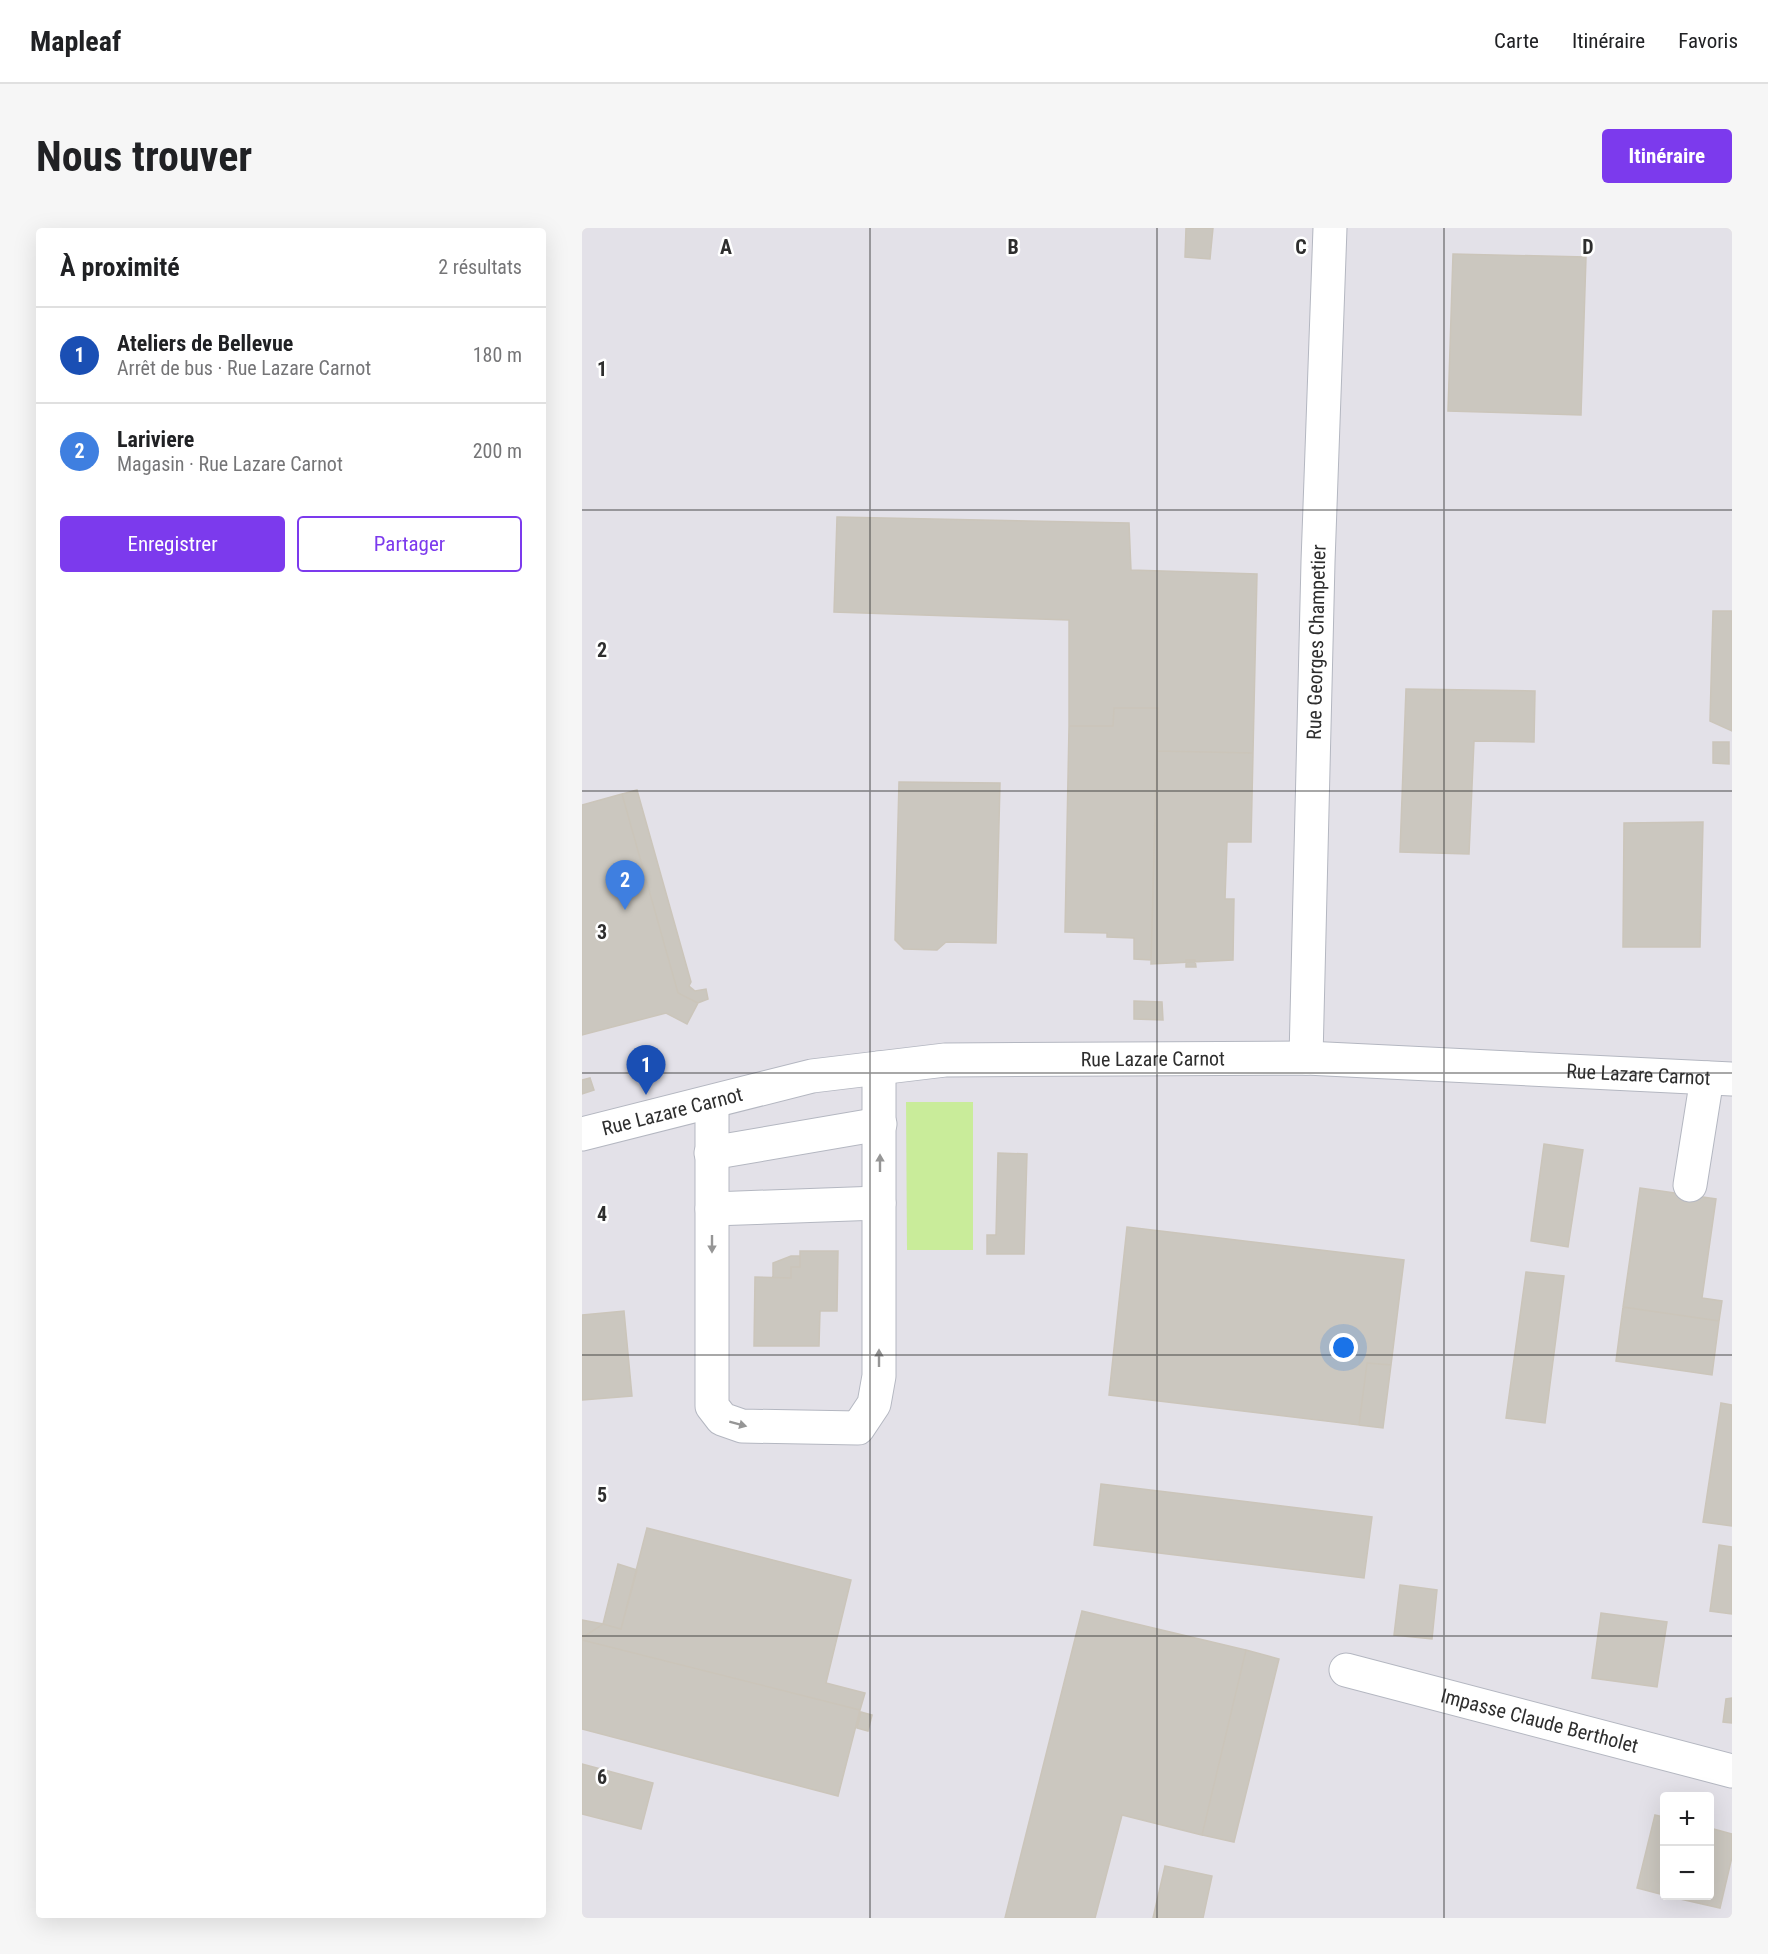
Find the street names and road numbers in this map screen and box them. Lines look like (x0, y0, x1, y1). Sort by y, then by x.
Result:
street label: Rue Georges Champetier (1302, 544, 1331, 740)
street label: Rue Lazare Carnot (1081, 1046, 1225, 1071)
street label: Rue Lazare Carnot (1566, 1059, 1711, 1090)
street label: Rue Lazare Carnot (599, 1082, 745, 1141)
street label: Impasse Claude Bertholet (1438, 1683, 1641, 1758)

